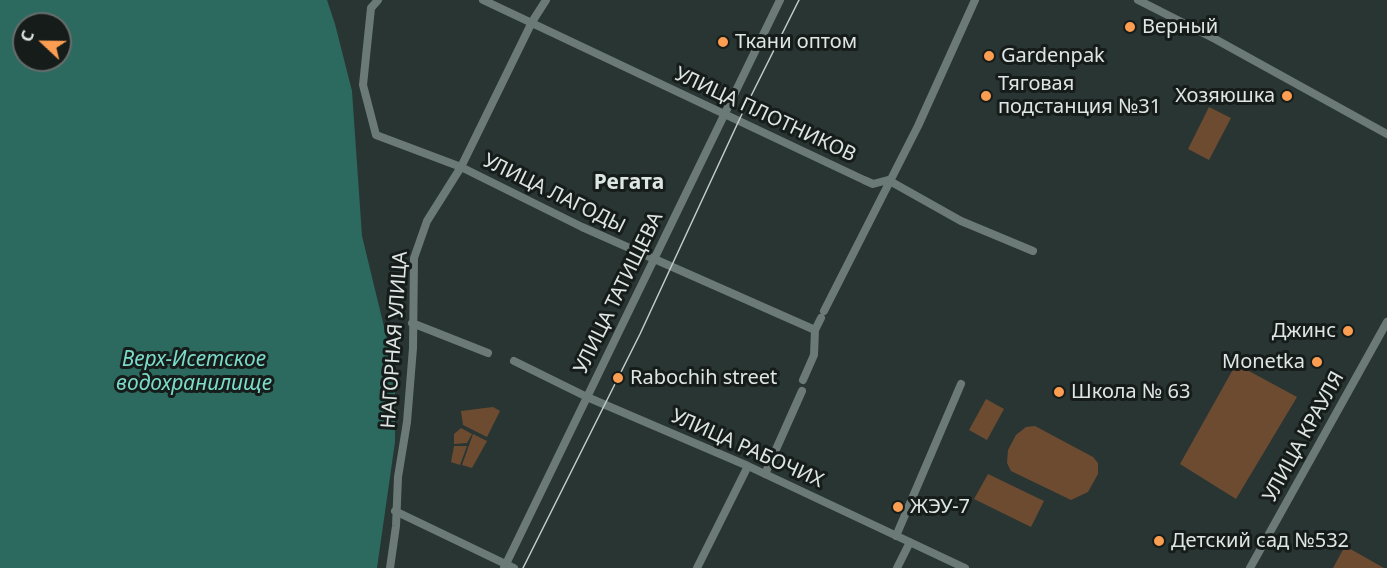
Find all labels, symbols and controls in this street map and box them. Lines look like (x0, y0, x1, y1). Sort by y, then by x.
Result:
north arrow (12, 12, 72, 72)
place label: Верный (1142, 15, 1218, 39)
marker: Верный (1123, 20, 1137, 34)
text: С (15, 27, 39, 45)
place label: Ткани оптом (735, 30, 857, 54)
marker: Ткани оптом (716, 35, 730, 49)
place label: Gardenpak (1001, 44, 1105, 68)
marker: Gardenpak (982, 49, 996, 63)
street label: УЛИЦА ПЛОТНИКОВ (671, 62, 859, 168)
place label: Тяговая подстанция №31 (998, 72, 1161, 119)
place label: Хозяюшка (1175, 84, 1275, 108)
marker: Тяговая подстанция №31 (979, 89, 993, 103)
marker: Хозяюшка (1280, 89, 1294, 103)
street label: УЛИЦА ЛАГОДЫ (479, 149, 629, 239)
district label: Регата (594, 170, 664, 196)
street label: УЛИЦА ТАТИЩЕВА (569, 208, 669, 378)
street label: НАГОРНАЯ УЛИЦА (377, 251, 413, 429)
place label: Джинс (1272, 319, 1336, 343)
marker: Джинс (1341, 324, 1355, 338)
water label: Верх-Исетское водохранилище (116, 347, 272, 397)
place label: Monetka (1222, 350, 1305, 374)
marker: Monetka (1310, 355, 1324, 369)
place label: Rabochih street (630, 366, 777, 390)
street label: УЛИЦА КРАУЛЯ (1258, 368, 1350, 506)
marker: Rabochih street (611, 371, 625, 385)
place label: Школа № 63 (1071, 380, 1190, 404)
marker: Школа № 63 (1052, 385, 1066, 399)
street label: УЛИЦА РАБОЧИХ (667, 405, 827, 493)
place label: ЖЭУ-7 (910, 495, 970, 519)
marker: ЖЭУ-7 (891, 500, 905, 514)
place label: Детский сад №532 (1171, 529, 1349, 553)
marker: Детский сад №532 (1152, 534, 1166, 548)

